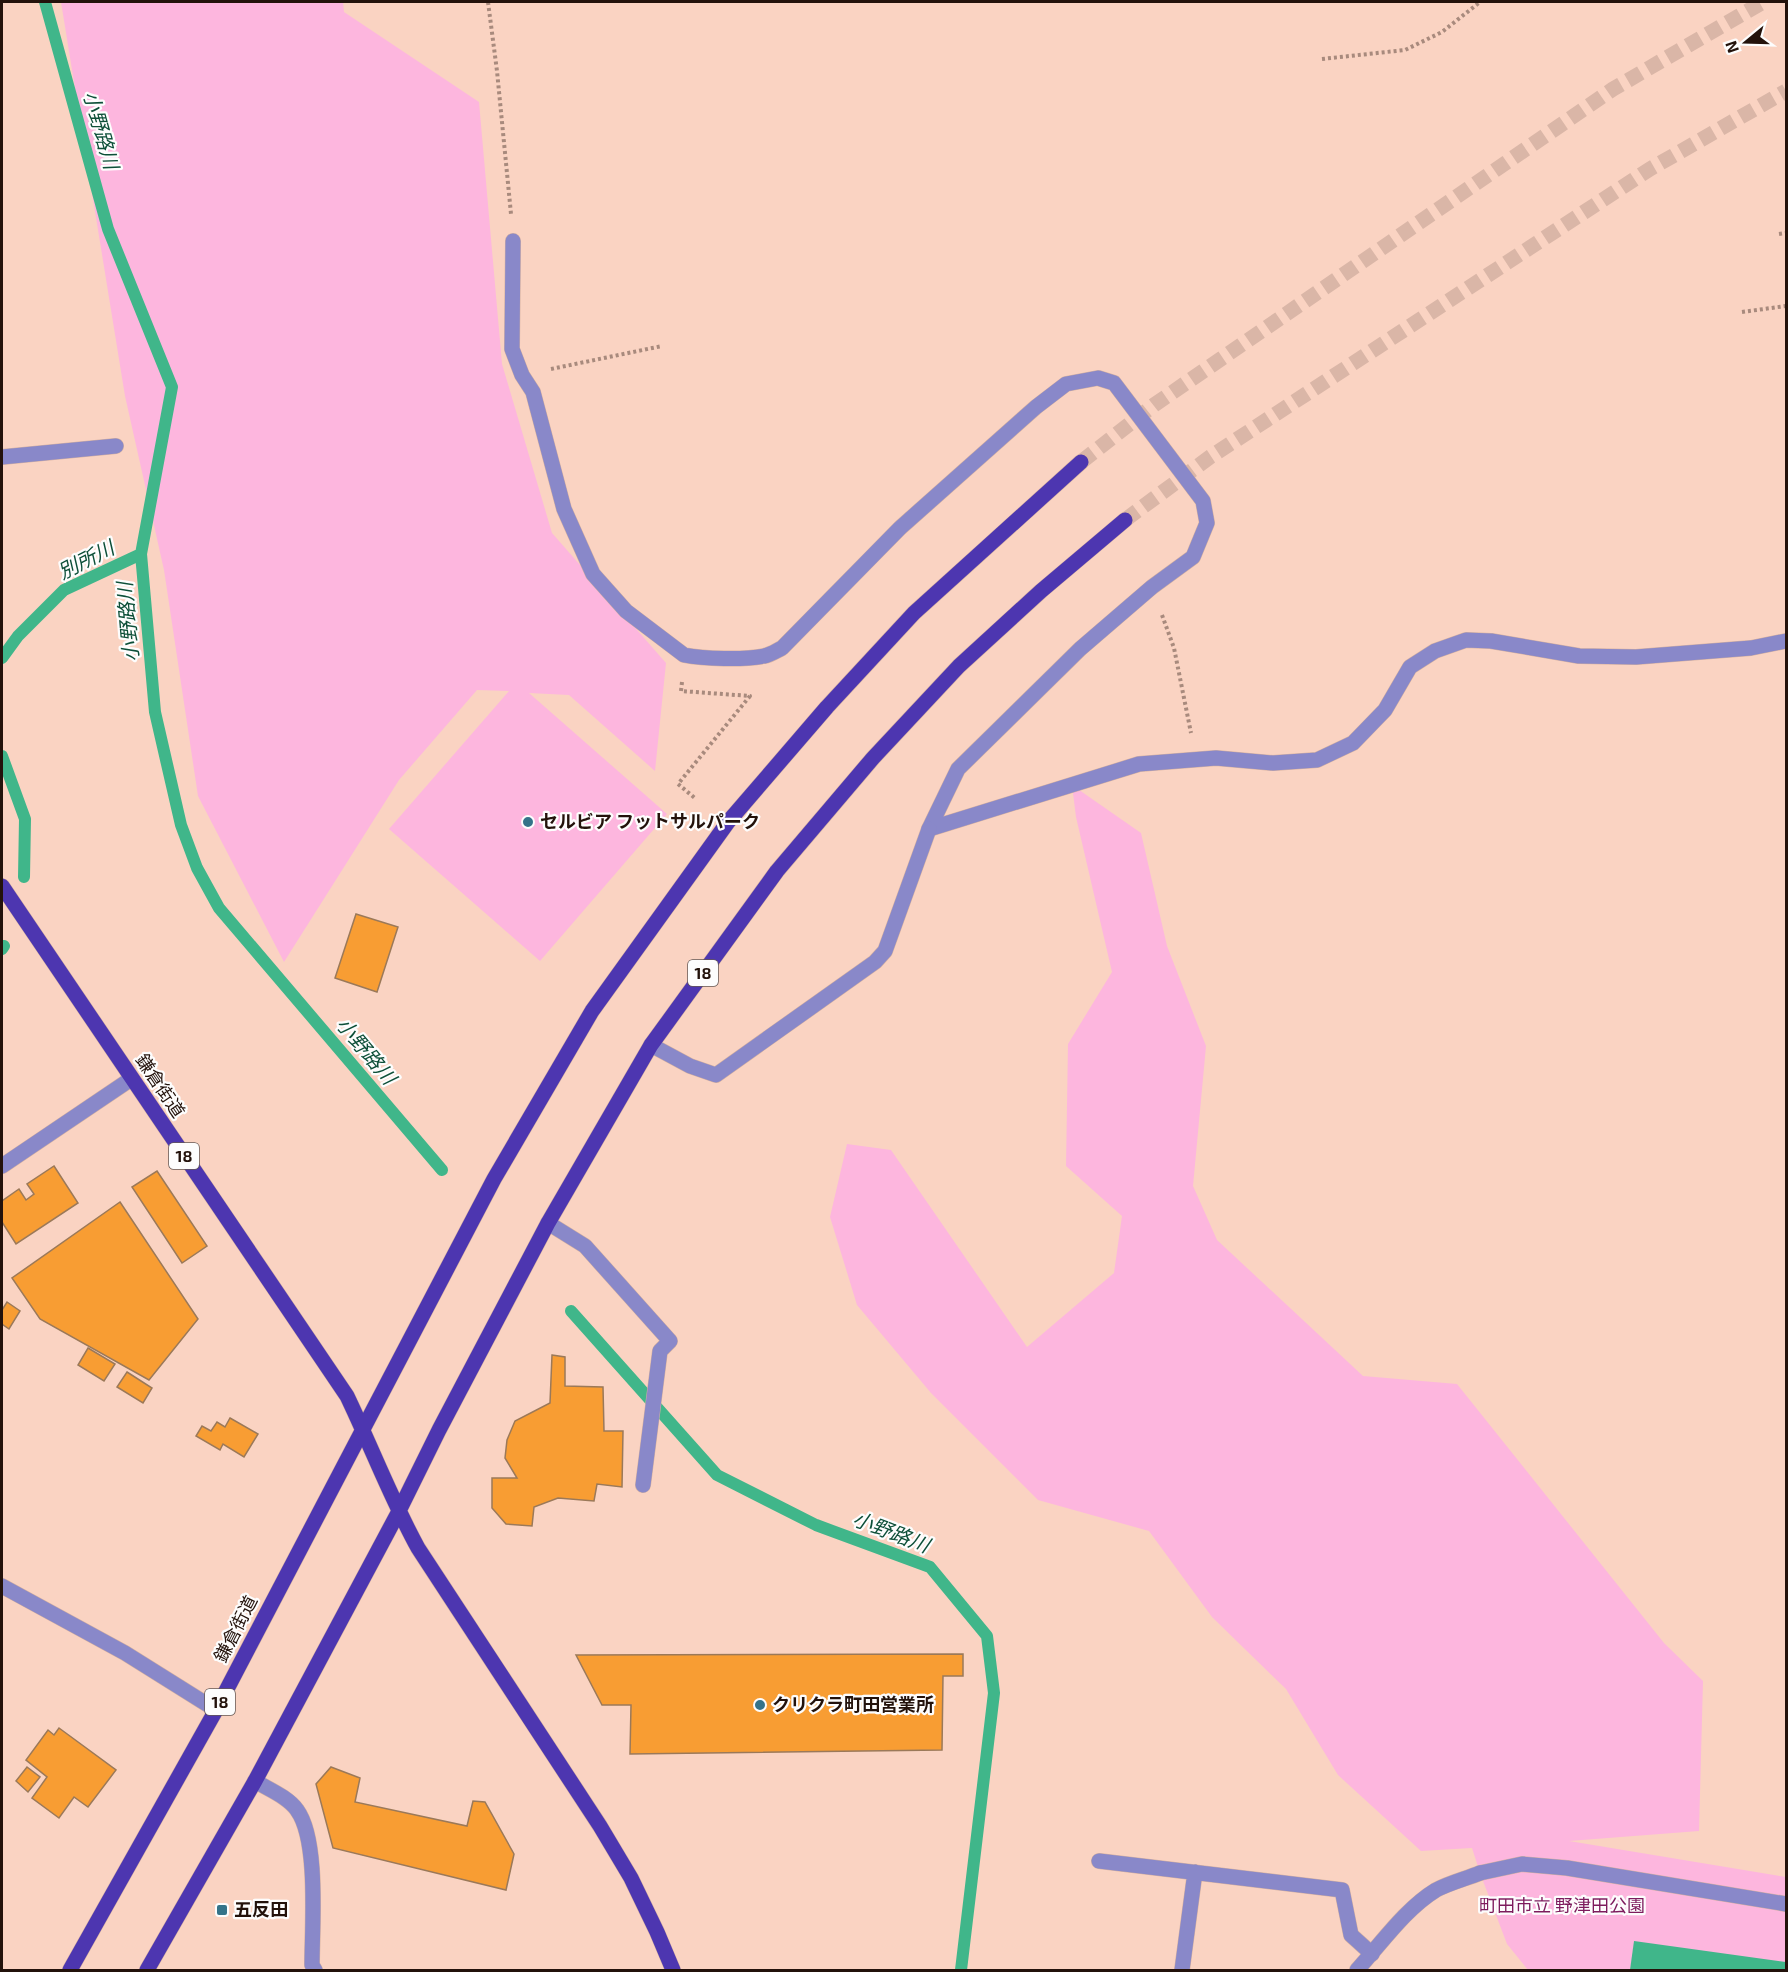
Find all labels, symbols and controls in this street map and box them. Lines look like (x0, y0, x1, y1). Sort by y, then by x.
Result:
north arrow (1716, 12, 1776, 72)
text: N (1720, 38, 1742, 56)
water label: 小野路川 (79, 88, 125, 173)
water label: 別所川 (53, 534, 120, 583)
water label: 小野路川 (111, 579, 142, 663)
place label: セルビア フットサルパーク (540, 810, 760, 832)
marker: セルビア フットサルパーク (521, 815, 535, 829)
road number: 18 (688, 960, 718, 986)
water label: 小野路川 (332, 1012, 403, 1090)
street label: 鎌倉街道 (132, 1049, 190, 1121)
road number: 18 (169, 1143, 199, 1169)
water label: 小野路川 (850, 1506, 935, 1557)
street label: 鎌倉街道 (209, 1591, 261, 1666)
road number: 18 (205, 1689, 235, 1715)
place label: クリクラ町田営業所 (772, 1693, 934, 1715)
marker: クリクラ町田営業所 (753, 1698, 767, 1712)
park label: 町田市立 野津田公園 (1479, 1894, 1645, 1916)
place label: 五反田 (234, 1898, 288, 1920)
marker: 五反田 (215, 1903, 229, 1917)

